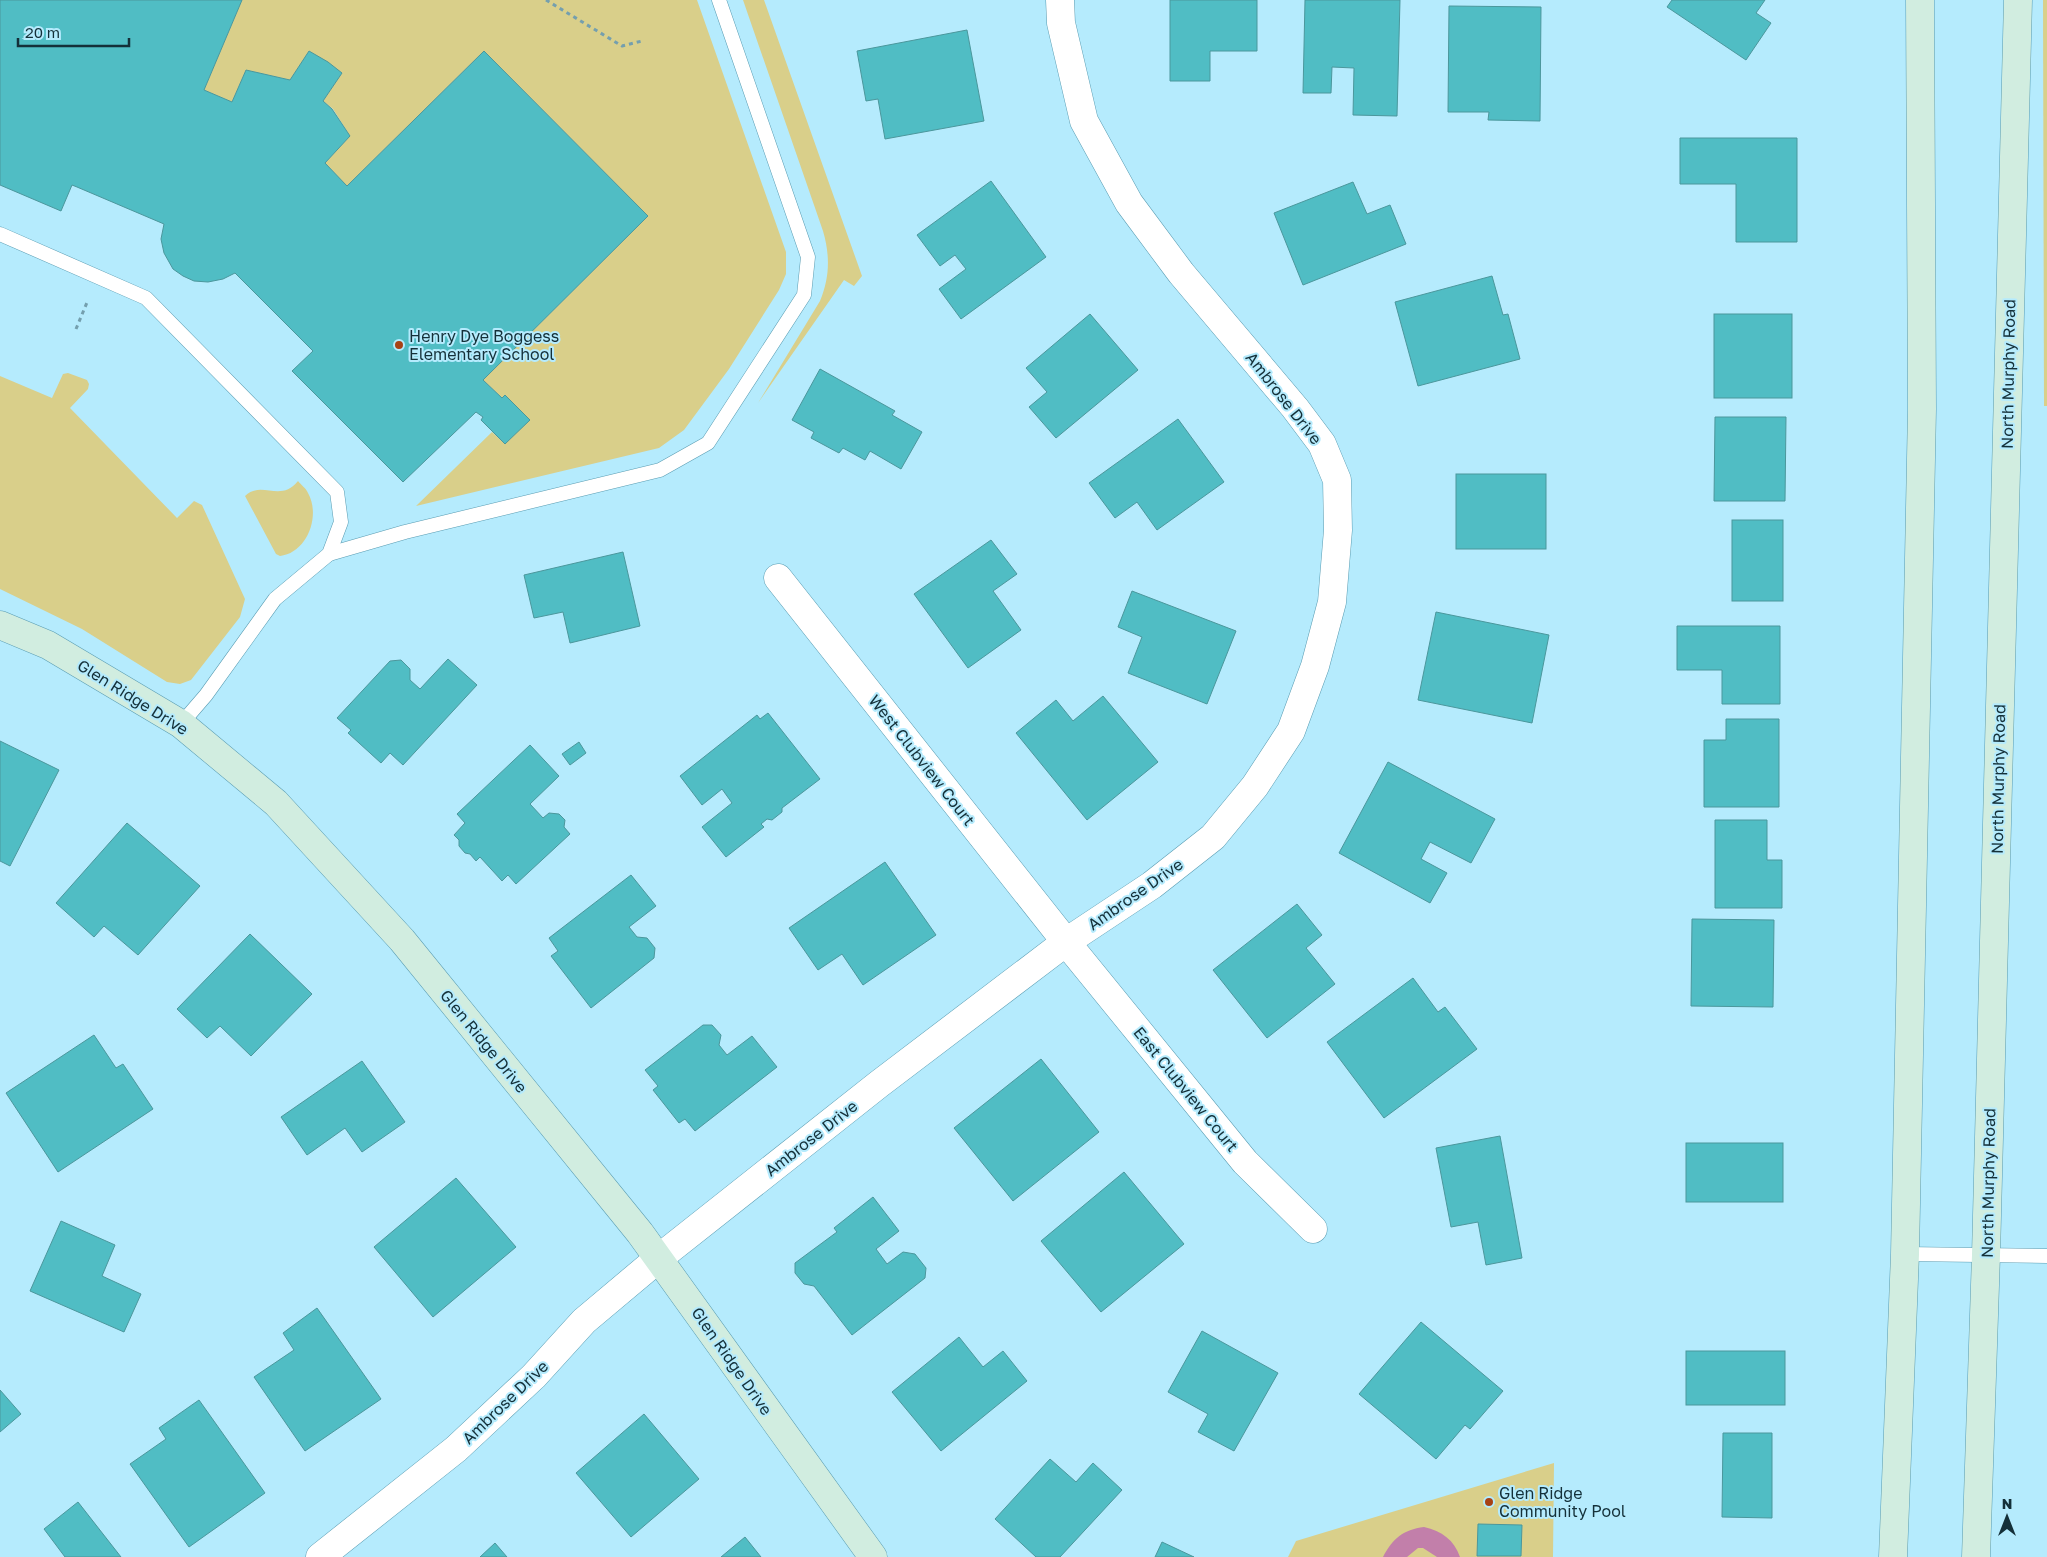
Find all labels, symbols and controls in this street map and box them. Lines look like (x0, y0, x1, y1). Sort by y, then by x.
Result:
scale bar (18, 15, 129, 47)
text: 20 m (25, 23, 60, 41)
street label: North Murphy Road (1997, 299, 2019, 449)
place label: Henry Dye Boggess Elementary School (409, 326, 559, 364)
marker: Henry Dye Boggess Elementary School (393, 339, 405, 351)
street label: Ambrose Drive (1242, 348, 1326, 448)
street label: Glen Ridge Drive (74, 655, 192, 739)
street label: West Clubview Court (865, 691, 979, 829)
street label: North Murphy Road (1987, 704, 2009, 854)
street label: Ambrose Drive (1083, 854, 1187, 934)
street label: Glen Ridge Drive (436, 985, 532, 1097)
street label: East Clubview Court (1129, 1022, 1243, 1156)
street label: Ambrose Drive (761, 1096, 861, 1180)
street label: North Murphy Road (1977, 1108, 1999, 1258)
street label: Glen Ridge Drive (687, 1303, 777, 1419)
street label: Ambrose Drive (458, 1356, 552, 1448)
place label: Glen Ridge Community Pool (1499, 1483, 1626, 1521)
north arrow (1982, 1492, 2032, 1542)
text: N (2002, 1495, 2012, 1512)
marker: Glen Ridge Community Pool (1483, 1496, 1495, 1508)

